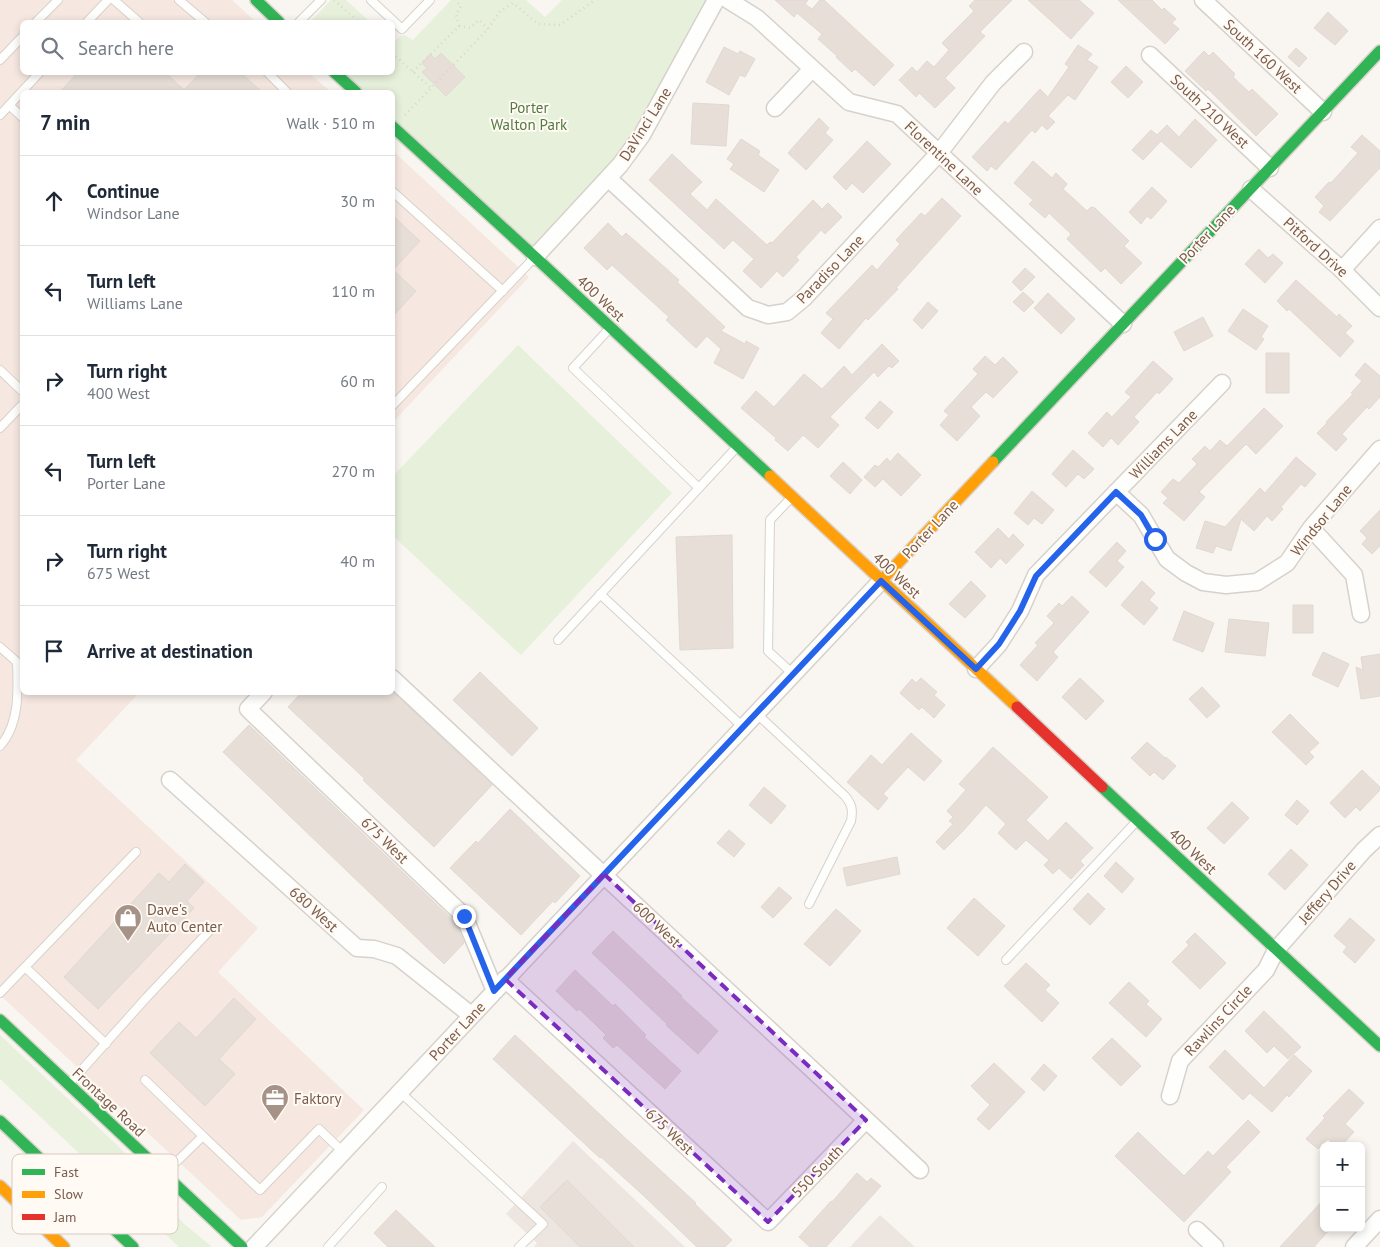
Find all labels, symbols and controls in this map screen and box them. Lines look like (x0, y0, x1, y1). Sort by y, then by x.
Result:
street label: South 160 West (1220, 15, 1306, 97)
search box (20, 20, 395, 75)
icon: search (38, 34, 66, 62)
text: Search here (78, 36, 174, 60)
street label: South 210 West (1167, 70, 1253, 152)
street label: DaVinci Lane (615, 84, 675, 164)
park label: Porter Walton Park (491, 98, 568, 134)
text: 7 min (40, 109, 90, 136)
text: Walk · 510 m (286, 113, 375, 133)
street label: Florentine Lane (901, 117, 987, 199)
text: Continue (87, 179, 159, 203)
icon: ahead (40, 187, 68, 215)
text: 30 m (340, 191, 375, 211)
street label: Porter Lane (1175, 201, 1239, 267)
text: Windsor Lane (87, 203, 180, 223)
street label: Pitford Drive (1280, 213, 1352, 281)
street label: Paradiso Lane (792, 230, 868, 308)
text: Turn left (87, 269, 156, 293)
street label: 400 West (573, 271, 629, 325)
icon: left (40, 277, 68, 305)
text: 110 m (332, 281, 375, 301)
text: Williams Lane (87, 293, 183, 313)
text: Turn right (87, 359, 167, 383)
icon: right (40, 367, 68, 395)
text: 60 m (340, 371, 375, 391)
text: 400 West (87, 383, 150, 403)
street label: Williams Lane (1125, 405, 1201, 483)
text: Turn left (87, 449, 156, 473)
icon: left (40, 457, 68, 485)
text: 270 m (332, 461, 375, 481)
text: Porter Lane (87, 473, 166, 493)
street label: Windsor Lane (1286, 480, 1356, 560)
street label: Porter Lane (898, 496, 962, 562)
route start (1144, 528, 1167, 551)
text: Turn right (87, 539, 167, 563)
icon: right (40, 547, 68, 575)
street label: 400 West (869, 548, 925, 602)
text: 40 m (340, 551, 375, 571)
text: 675 West (87, 563, 150, 583)
icon: arrive (40, 637, 68, 665)
text: Arrive at destination (87, 639, 253, 663)
street label: 675 West (357, 813, 413, 867)
street label: 400 West (1165, 824, 1221, 878)
street label: Jeffery Drive (1294, 856, 1360, 928)
street label: 680 West (286, 882, 342, 936)
street label: 600 West (629, 897, 685, 951)
place label: Dave's Auto Center (147, 900, 222, 936)
shop icon: Dave's Auto Center (113, 903, 143, 942)
route end (453, 905, 476, 928)
street label: Rawlins Circle (1180, 980, 1256, 1060)
street label: Porter Lane (425, 998, 489, 1064)
street label: Frontage Road (68, 1063, 150, 1141)
office icon: Faktory (260, 1083, 290, 1122)
place label: Faktory (294, 1089, 341, 1108)
street label: 675 West (642, 1104, 698, 1158)
street label: 550 South (787, 1141, 847, 1201)
map controls (1320, 1142, 1365, 1232)
button: + (1320, 1142, 1365, 1187)
legend (12, 1154, 178, 1234)
text: Fast (54, 1163, 79, 1181)
text: Slow (54, 1185, 84, 1203)
button: − (1320, 1187, 1365, 1232)
text: Jam (53, 1208, 76, 1226)

